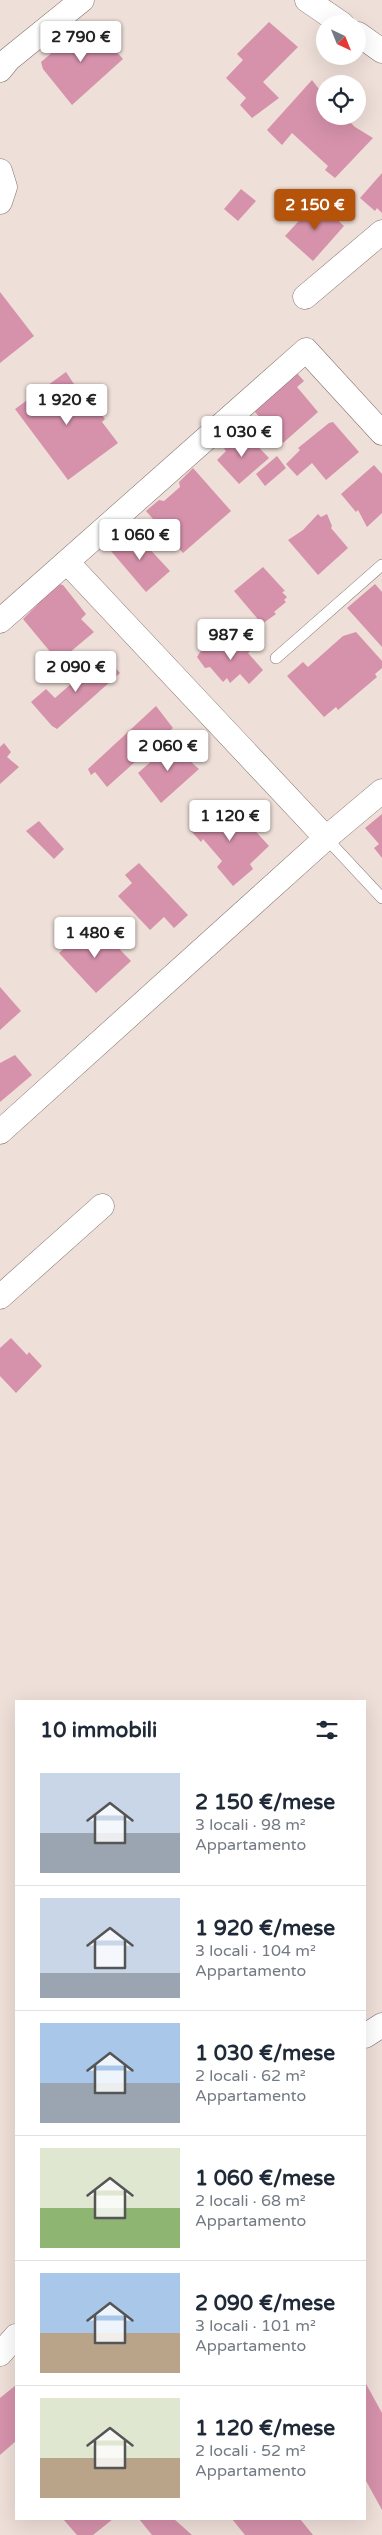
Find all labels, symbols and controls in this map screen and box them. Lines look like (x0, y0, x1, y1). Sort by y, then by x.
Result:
north arrow (316, 15, 366, 65)
map controls (316, 15, 366, 125)
pin: 2 790 € (35, 20, 127, 63)
text: 2 790 € (51, 27, 111, 47)
button: locate (316, 75, 366, 125)
pin: 2 150 € (269, 188, 361, 231)
text: 2 150 € (285, 195, 345, 215)
pin: 1 920 € (21, 384, 113, 426)
text: 1 920 € (37, 390, 97, 410)
pin: 1 030 € (196, 416, 288, 458)
text: 1 030 € (212, 422, 272, 442)
pin: 1 060 € (94, 518, 186, 561)
text: 1 060 € (110, 525, 170, 545)
pin: 987 € (196, 618, 266, 661)
text: 987 € (208, 625, 254, 645)
pin: 2 090 € (30, 650, 122, 693)
text: 2 090 € (46, 657, 106, 677)
pin: 2 060 € (122, 730, 214, 772)
text: 2 060 € (138, 736, 198, 756)
pin: 1 120 € (184, 800, 276, 842)
text: 1 120 € (200, 806, 260, 826)
pin: 1 480 € (49, 916, 141, 959)
text: 1 480 € (65, 923, 125, 943)
icon: filters (313, 1716, 341, 1744)
text: 10 immobili (40, 1718, 157, 1743)
text: 2 150 €/mese (195, 1790, 335, 1815)
icon: home (80, 1793, 140, 1853)
text: 3 locali · 98 m² (195, 1815, 306, 1835)
text: Appartamento (195, 1835, 306, 1855)
text: 1 920 €/mese (195, 1916, 335, 1941)
icon: home (80, 1918, 140, 1978)
text: 3 locali · 104 m² (195, 1941, 316, 1961)
text: Appartamento (195, 1961, 306, 1981)
text: 1 030 €/mese (195, 2041, 335, 2066)
icon: home (80, 2043, 140, 2103)
text: 2 locali · 62 m² (195, 2066, 306, 2086)
text: Appartamento (195, 2086, 306, 2106)
text: 1 060 €/mese (195, 2166, 335, 2191)
icon: home (80, 2168, 140, 2228)
text: 2 locali · 68 m² (195, 2191, 306, 2211)
text: Appartamento (195, 2211, 306, 2231)
text: 2 090 €/mese (195, 2291, 335, 2316)
icon: home (80, 2293, 140, 2353)
text: 3 locali · 101 m² (195, 2316, 316, 2336)
text: Appartamento (195, 2336, 306, 2356)
text: 1 120 €/mese (195, 2416, 335, 2441)
icon: home (80, 2418, 140, 2478)
text: 2 locali · 52 m² (195, 2441, 306, 2461)
text: Appartamento (195, 2461, 306, 2481)

